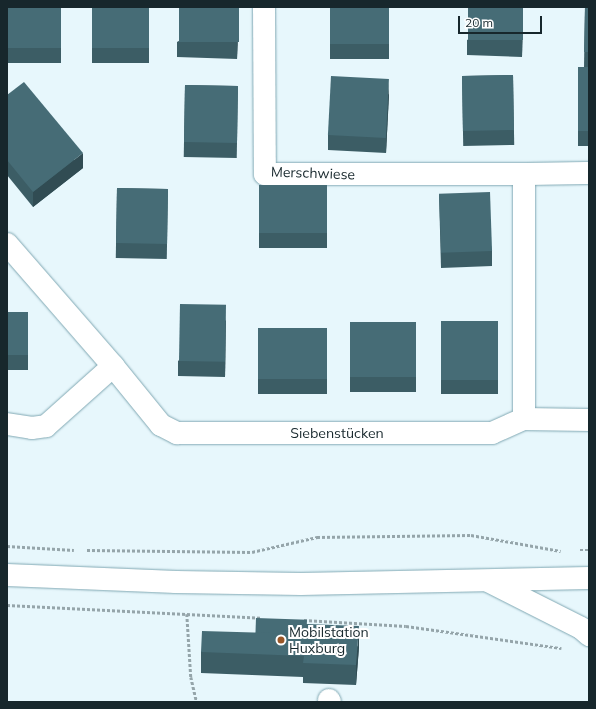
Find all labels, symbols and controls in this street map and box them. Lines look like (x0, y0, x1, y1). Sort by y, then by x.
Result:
scale bar (460, 8, 544, 34)
text: 20 m (465, 15, 493, 30)
street label: Merschwiese (271, 163, 355, 183)
street label: Siebenstücken (290, 425, 384, 441)
place label: Mobilstation Huxburg (289, 624, 369, 656)
marker: Mobilstation Huxburg (276, 635, 286, 645)

